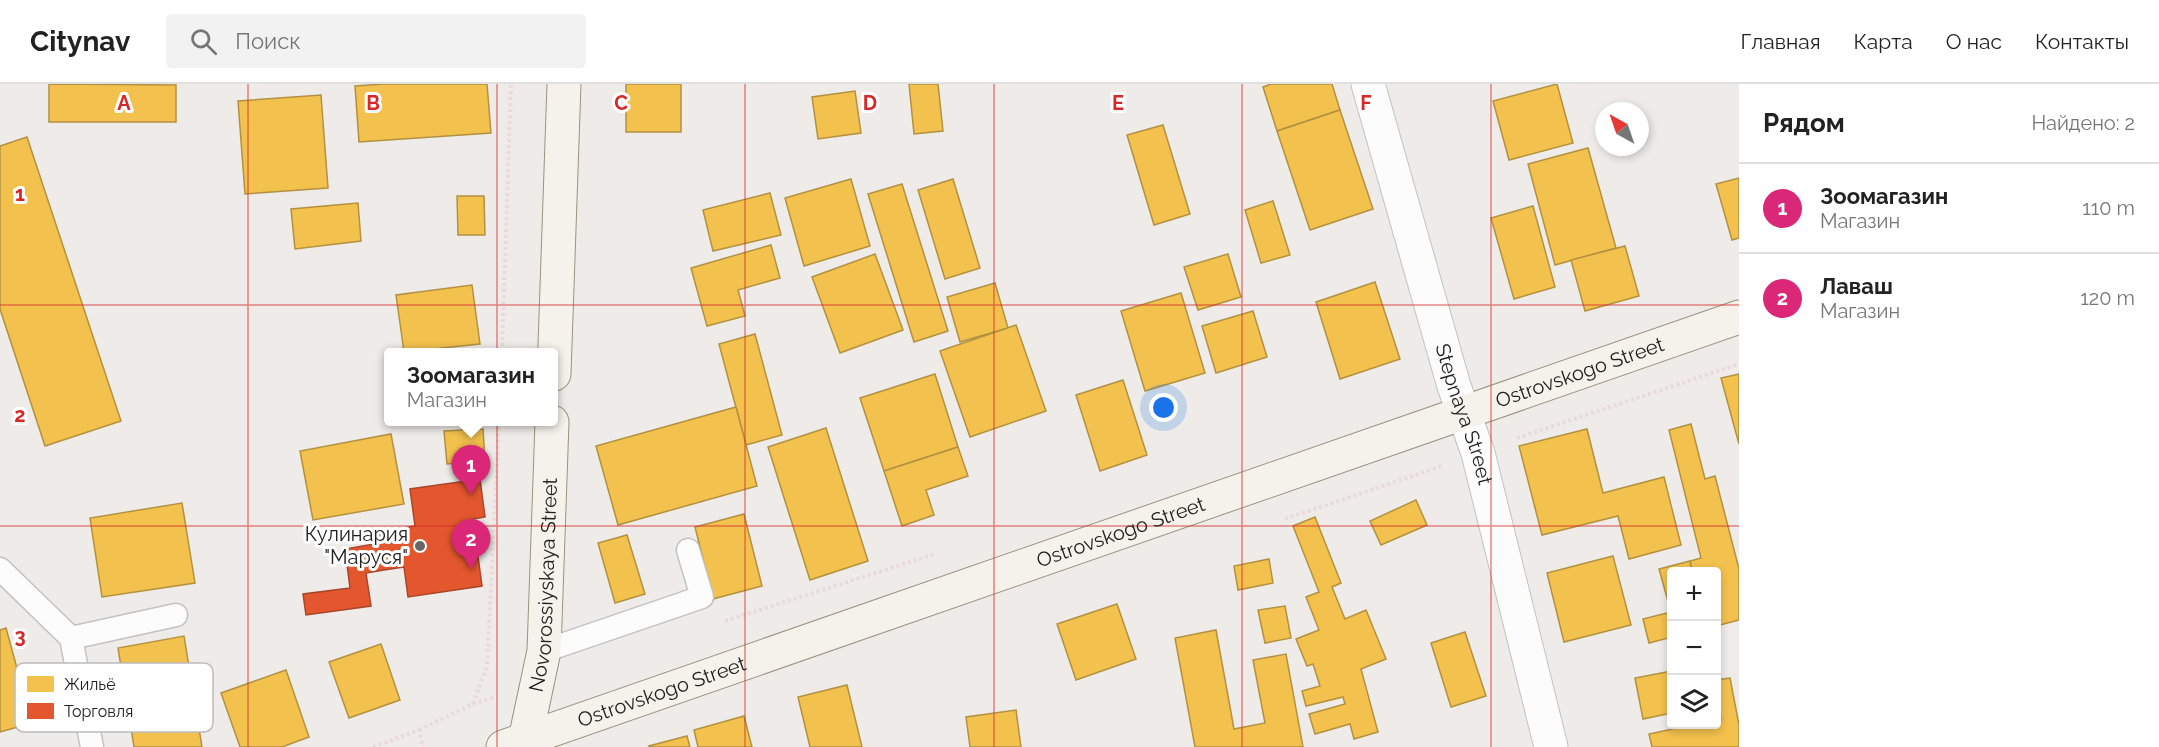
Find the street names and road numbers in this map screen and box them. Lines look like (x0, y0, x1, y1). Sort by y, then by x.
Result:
street label: Ostrovskogo Street (1492, 332, 1667, 413)
street label: Stepnaya Street (1431, 341, 1498, 488)
street label: Novorossiyskaya Street (524, 477, 562, 694)
street label: Ostrovskogo Street (1033, 492, 1208, 572)
street label: Ostrovskogo Street (574, 651, 749, 732)

